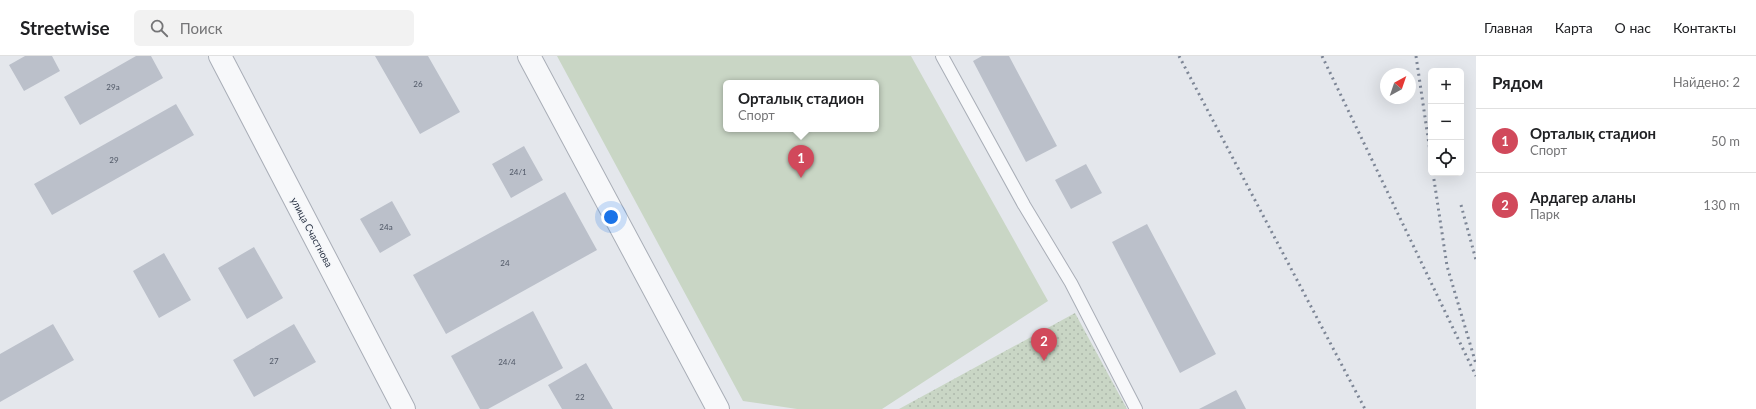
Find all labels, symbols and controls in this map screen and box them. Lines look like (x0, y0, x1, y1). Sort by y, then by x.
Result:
search box (134, 10, 414, 46)
text: Streetwise (20, 16, 110, 39)
icon: search (148, 17, 170, 39)
text: Поиск (180, 19, 223, 37)
text: Главная (1484, 19, 1533, 36)
text: Карта (1555, 19, 1593, 36)
text: О нас (1615, 19, 1651, 36)
text: Контакты (1673, 19, 1736, 36)
north arrow (1380, 68, 1416, 104)
map controls (1428, 68, 1464, 176)
button: + (1428, 68, 1464, 104)
text: Рядом (1492, 72, 1543, 93)
text: Найдено: 2 (1673, 74, 1740, 90)
house number: 26 (413, 79, 423, 89)
popup (723, 80, 879, 132)
house number: 29а (106, 82, 120, 92)
text: Орталық стадион (738, 89, 864, 107)
button: − (1428, 104, 1464, 140)
text: Спорт (738, 107, 775, 123)
text: Орталық стадион (1530, 124, 1656, 142)
text: 1 (1501, 133, 1509, 149)
text: 50 m (1711, 133, 1740, 149)
button: locate (1428, 140, 1464, 176)
text: Спорт (1530, 142, 1567, 158)
pin: 1 (788, 145, 814, 178)
house number: 29 (109, 155, 119, 165)
house number: 24/1 (509, 167, 527, 177)
text: Ардагер аланы (1530, 188, 1636, 206)
street label: улица Счастнова (289, 195, 335, 269)
text: 2 (1501, 197, 1509, 213)
text: 130 m (1703, 197, 1740, 213)
text: Парк (1530, 206, 1560, 222)
your location (601, 207, 621, 227)
house number: 24а (379, 222, 393, 232)
house number: 24 (500, 258, 510, 268)
pin: 2 (1031, 328, 1057, 361)
house number: 27 (269, 356, 279, 366)
house number: 24/4 (498, 357, 516, 367)
house number: 22 (575, 392, 585, 402)

